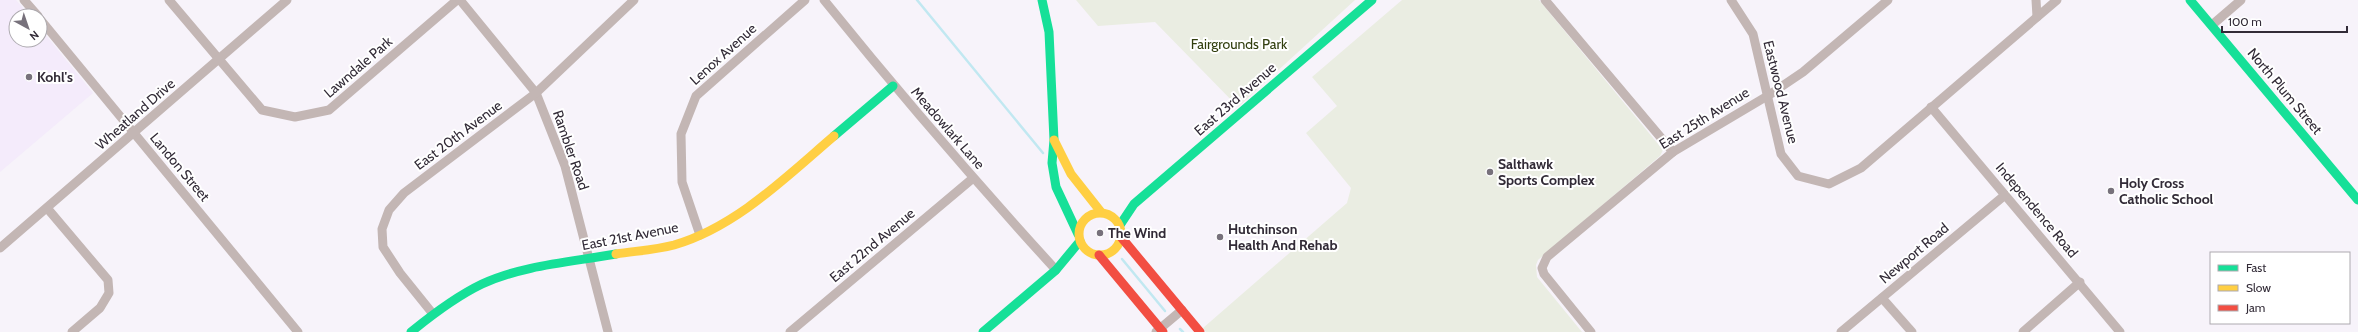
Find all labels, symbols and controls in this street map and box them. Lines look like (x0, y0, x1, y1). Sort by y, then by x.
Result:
north arrow (8, 8, 48, 48)
scale bar (2222, 8, 2347, 34)
text: 100 m (2228, 14, 2262, 29)
street label: Lenox Avenue (686, 19, 760, 89)
text: N (27, 28, 42, 44)
street label: Lawndale Park (320, 32, 396, 102)
park label: Fairgrounds Park (1191, 35, 1288, 53)
street label: Eastwood Avenue (1759, 38, 1803, 146)
street label: North Plum Street (2244, 44, 2327, 138)
street label: East 23rd Avenue (1190, 59, 1280, 139)
place label: Kohl's (37, 68, 73, 86)
marker: Kohl's (24, 72, 34, 82)
street label: Wheatland Drive (92, 75, 178, 153)
street label: Meadowlark Lane (907, 83, 989, 173)
street label: East 25th Avenue (1656, 83, 1752, 153)
street label: East 20th Avenue (411, 96, 505, 174)
street label: Rambler Road (549, 108, 593, 192)
street label: Landon Street (146, 129, 214, 205)
place label: Salthawk Sports Complex (1498, 155, 1595, 189)
street label: Independence Road (1992, 159, 2082, 261)
marker: Salthawk Sports Complex (1485, 167, 1495, 177)
place label: Holy Cross Catholic School (2119, 174, 2214, 208)
marker: Holy Cross Catholic School (2106, 186, 2116, 196)
street label: East 22nd Avenue (826, 204, 918, 286)
street label: East 21st Avenue (580, 218, 680, 254)
street label: Newport Road (1876, 219, 1952, 287)
place label: Hutchinson Health And Rehab (1228, 220, 1338, 254)
place label: The Wind (1108, 224, 1166, 242)
marker: The Wind (1095, 228, 1105, 238)
marker: Hutchinson Health And Rehab (1215, 232, 1225, 242)
legend (2210, 252, 2350, 324)
text: Fast (2246, 260, 2266, 275)
text: Slow (2246, 280, 2271, 295)
text: Jam (2245, 300, 2265, 315)

